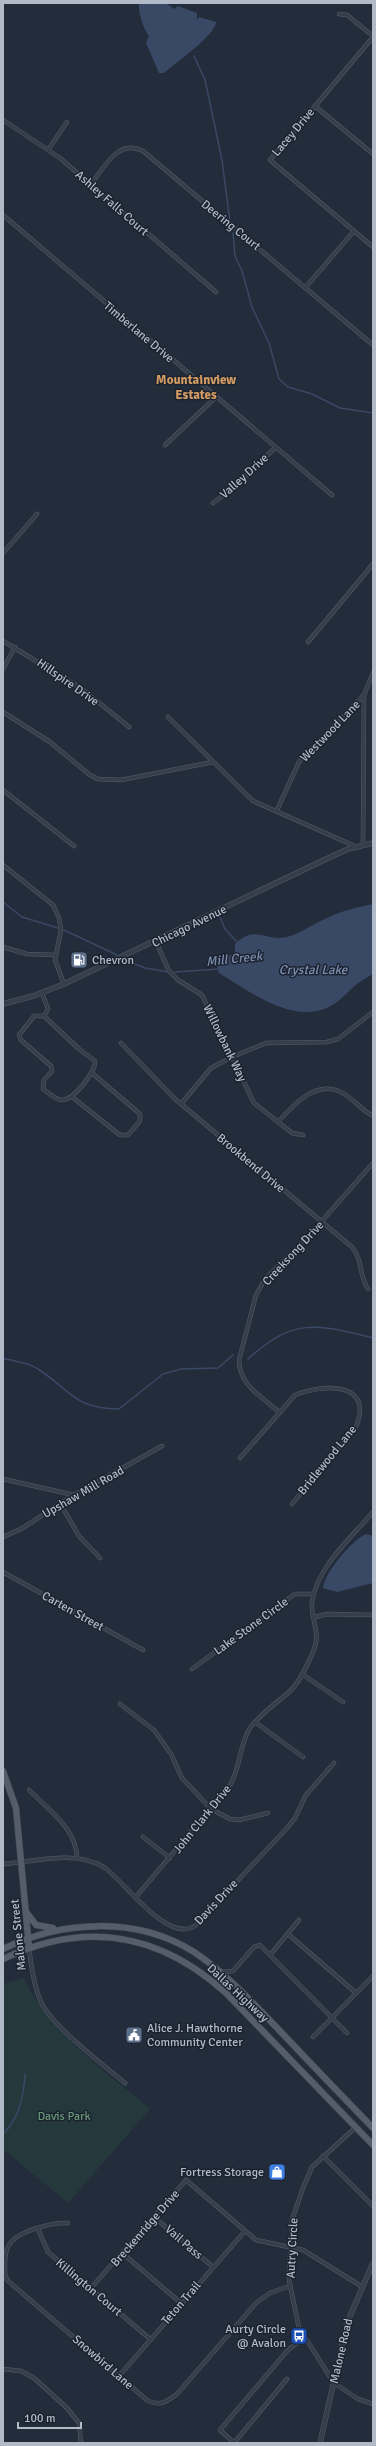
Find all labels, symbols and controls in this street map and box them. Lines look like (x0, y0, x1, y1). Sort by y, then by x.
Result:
street label: Lacey Drive (269, 105, 318, 160)
street label: Ashley Falls Court (72, 167, 151, 239)
street label: Deering Court (198, 197, 263, 254)
street label: Timberlane Drive (100, 299, 177, 366)
district label: Mountainview Estates (156, 372, 236, 403)
street label: Valley Drive (217, 451, 272, 502)
street label: Hillspire Drive (34, 655, 102, 709)
street label: Westwood Lane (297, 697, 364, 765)
street label: Chicago Avenue (149, 902, 229, 951)
water label: Mill Creek (205, 948, 264, 970)
fuel station icon: Chevron (69, 950, 89, 970)
place label: Chevron (92, 953, 134, 968)
water label: Crystal Lake (279, 962, 349, 978)
street label: Willowbank Way (199, 1002, 250, 1085)
street label: Brookbend Drive (213, 1130, 288, 1196)
street label: Creeksong Drive (259, 1218, 327, 1289)
street label: Bridlewood Lane (295, 1422, 360, 1498)
street label: Upshaw Mill Road (40, 1463, 127, 1522)
street label: Carten Street (39, 1588, 106, 1635)
street label: Lake Stone Circle (211, 1594, 292, 1659)
street label: John Clark Drive (170, 1782, 235, 1857)
street label: Davis Drive (191, 1876, 241, 1928)
street label: Malone Street (7, 1898, 30, 1971)
street label: Dallas Highway (204, 1961, 272, 2026)
place label: Alice J. Hawthorne Community Center (147, 2021, 243, 2050)
public building icon: Alice J. Hawthorne Community Center (124, 2025, 144, 2045)
park label: Davis Park (37, 2109, 91, 2124)
shop icon: Fortress Storage (267, 2162, 287, 2182)
place label: Fortress Storage (180, 2165, 264, 2180)
street label: Breckenridge Drive (108, 2187, 183, 2270)
street label: Autry Circle (283, 2217, 302, 2279)
street label: Vail Pass (162, 2222, 206, 2263)
street label: Killington Court (53, 2255, 125, 2319)
street label: Teton Trail (158, 2278, 205, 2328)
street label: Malone Road (327, 2317, 356, 2385)
place label: Aurty Circle @ Avalon (225, 2322, 286, 2351)
bus stop icon: Aurty Circle @ Avalon (289, 2326, 309, 2346)
street label: Snowbird Lane (69, 2332, 136, 2393)
scale bar (18, 2404, 81, 2430)
text: 100 m (24, 2411, 56, 2426)

